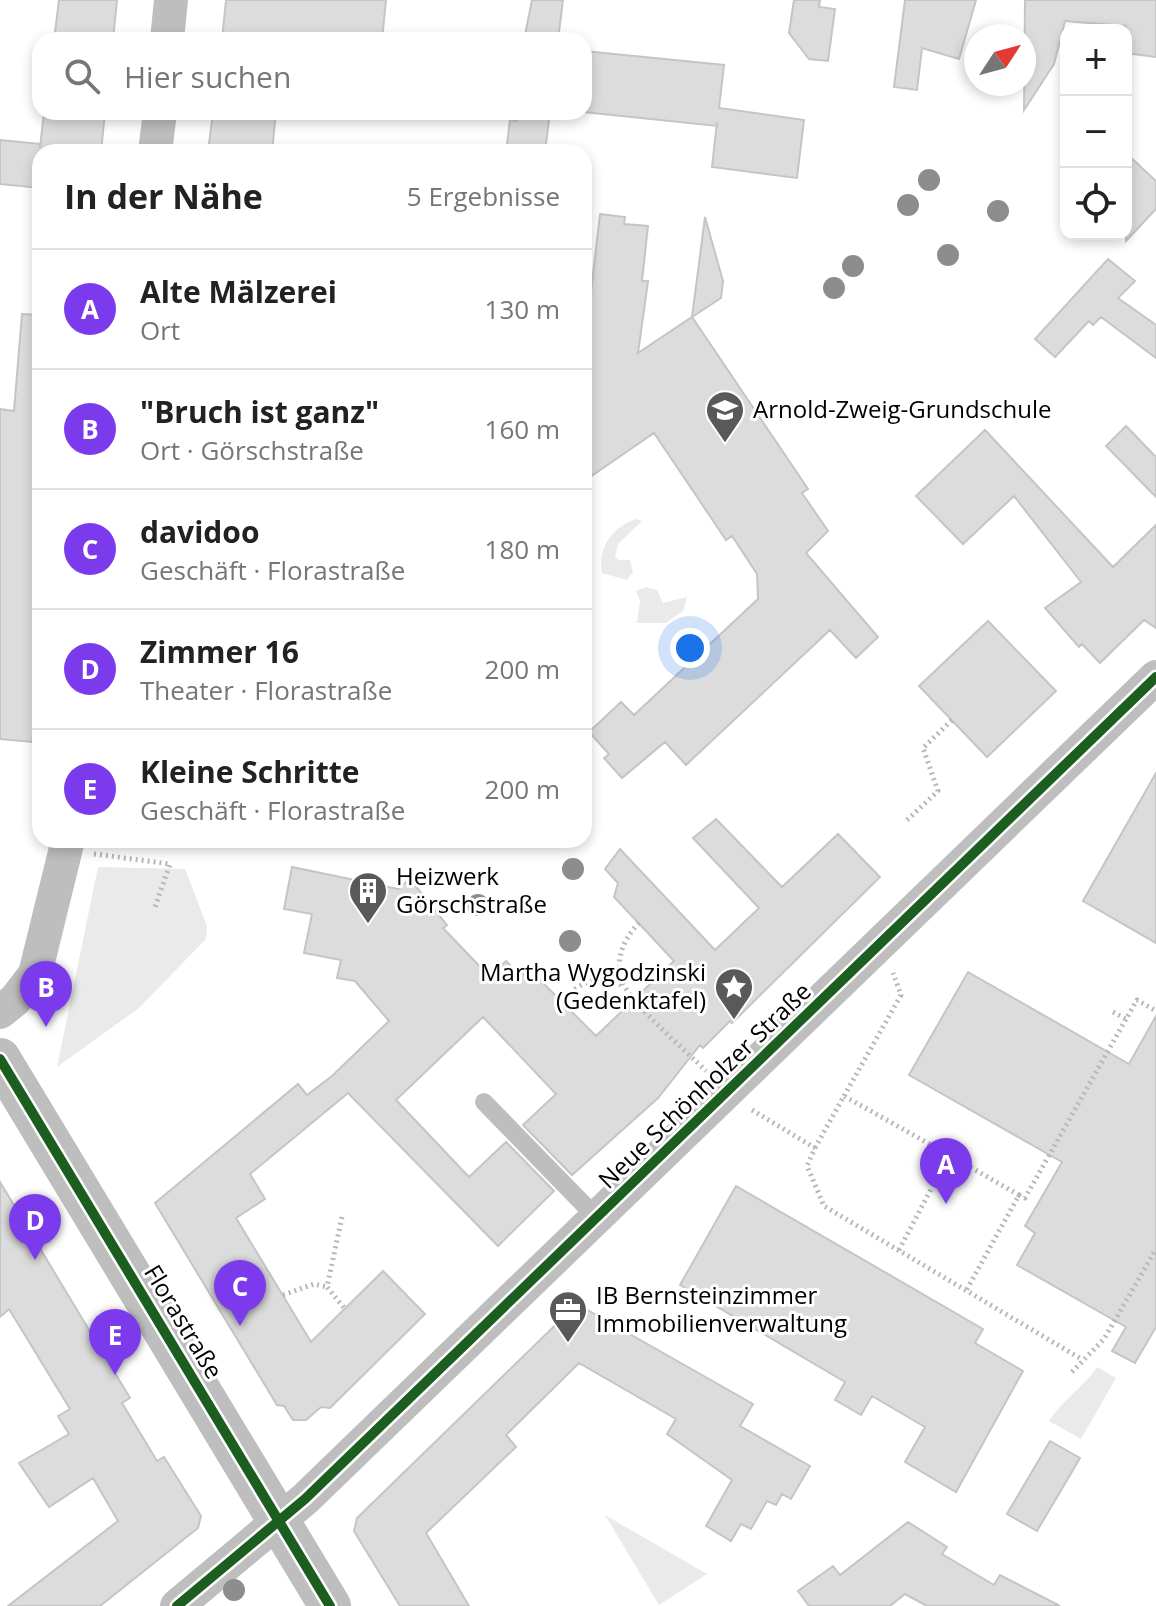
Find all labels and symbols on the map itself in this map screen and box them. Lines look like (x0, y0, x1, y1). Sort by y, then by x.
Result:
north arrow (964, 24, 1036, 96)
school or university icon: Arnold-Zweig-Grundschule (704, 389, 746, 444)
place label: Arnold-Zweig-Grundschule (753, 392, 1052, 425)
your location (670, 628, 710, 668)
place label: Heizwerk Görschstraße (396, 859, 547, 920)
building icon: Heizwerk Görschstraße (347, 870, 389, 925)
place label: Martha Wygodzinski (Gedenktafel) (480, 955, 706, 1016)
pin: B (20, 961, 72, 1027)
place icon: Martha Wygodzinski (Gedenktafel) (713, 966, 755, 1021)
street label: Neue Schönholzer Straße (590, 974, 817, 1195)
pin: A (920, 1138, 972, 1204)
pin: D (9, 1194, 61, 1260)
street label: Florastraße (137, 1258, 231, 1384)
pin: C (214, 1260, 266, 1326)
place label: IB Bernsteinzimmer Immobilienverwaltung (596, 1278, 847, 1339)
office icon: IB Bernsteinzimmer Immobilienverwaltung (547, 1289, 589, 1344)
pin: E (89, 1309, 141, 1375)

